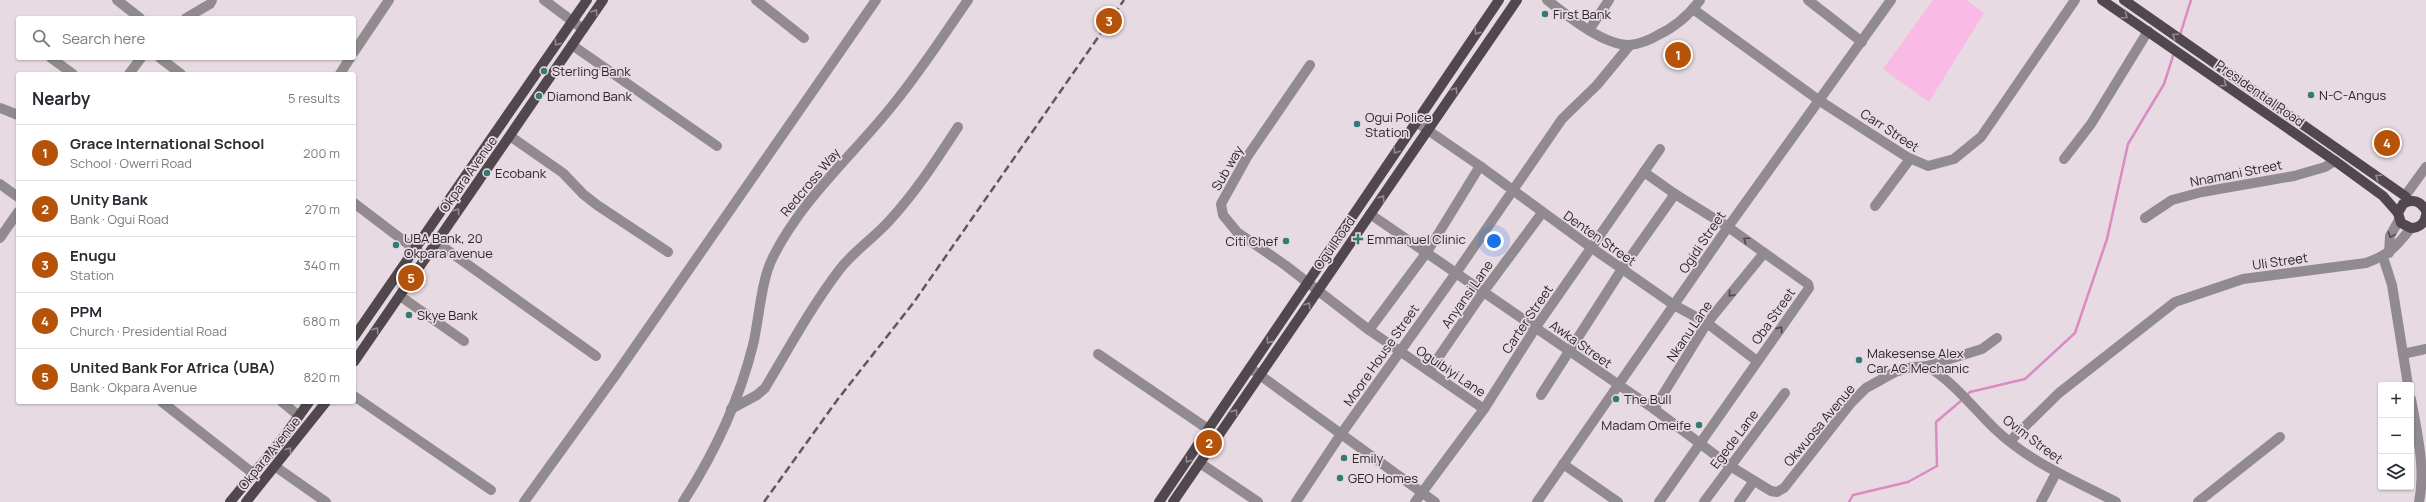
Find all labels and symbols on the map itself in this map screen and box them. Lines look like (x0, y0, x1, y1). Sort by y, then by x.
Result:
place label: First Bank (1553, 5, 1612, 23)
pin: 3 (1096, 6, 1122, 36)
one-way arrow (590, 9, 598, 16)
marker: First Bank (1540, 9, 1550, 19)
one-way arrow (2121, 11, 2128, 18)
one-way arrow (1474, 28, 1482, 35)
one-way arrow (2172, 33, 2179, 41)
one-way arrow (555, 39, 562, 46)
pin: 1 (1665, 40, 1691, 70)
street label: Presidential Road (2212, 56, 2308, 130)
place label: Sterling Bank (552, 62, 631, 80)
marker: Sterling Bank (539, 66, 549, 76)
one-way arrow (2220, 79, 2227, 87)
place label: N-C-Angus (2319, 86, 2386, 104)
place label: Diamond Bank (547, 87, 633, 105)
one-way arrow (1450, 88, 1457, 95)
marker: N-C-Angus (2306, 90, 2316, 100)
marker: Diamond Bank (534, 91, 544, 101)
street label: Carr Street (1857, 104, 1923, 156)
place label: Ogui Police Station (1365, 108, 1432, 141)
marker: Ogui Police Station (1352, 119, 1362, 129)
pin: 4 (2374, 128, 2400, 158)
street label: Okpara Avenue (435, 132, 501, 216)
street label: Sub way (1207, 142, 1247, 194)
street label: Redcross Way (776, 144, 844, 220)
one-way arrow (1394, 147, 1401, 154)
street label: Nnamani Street (2188, 155, 2284, 191)
place label: Ecobank (495, 164, 547, 182)
marker: Ecobank (482, 168, 492, 178)
one-way arrow (2375, 174, 2382, 182)
one-way arrow (1377, 195, 1384, 202)
street label: Denten Street (1560, 206, 1640, 270)
street label: Ogidi Street (1675, 207, 1729, 277)
one-way arrow (452, 209, 459, 216)
street label: Ogui Road (1309, 213, 1359, 273)
place label: UBA Bank, 20 Okpara avenue (404, 229, 493, 262)
place label: Emmanuel Clinic (1367, 230, 1466, 248)
your location (1484, 231, 1504, 251)
place label: Citi Chef (1226, 232, 1278, 250)
one-way arrow (2387, 232, 2396, 239)
marker: Emmanuel Clinic (1352, 233, 1364, 245)
marker: Citi Chef (1281, 236, 1291, 246)
one-way arrow (1744, 238, 1751, 245)
marker: UBA Bank, 20 Okpara avenue (391, 240, 401, 250)
street label: Uli Street (2251, 248, 2309, 274)
street label: Anyansi Lane (1437, 256, 1497, 331)
pin: 5 (398, 263, 424, 293)
street label: Carter Street (1497, 281, 1557, 357)
street label: Oba Street (1747, 284, 1799, 348)
one-way arrow (1729, 290, 1736, 297)
street label: Nkanu Lane (1662, 297, 1716, 365)
street label: Moore House Street (1339, 300, 1423, 410)
one-way arrow (1303, 302, 1310, 309)
place label: Skye Bank (417, 306, 478, 324)
marker: Skye Bank (404, 310, 414, 320)
street label: Awka Street (1546, 316, 1616, 372)
one-way arrow (1775, 326, 1783, 333)
one-way arrow (371, 328, 378, 335)
one-way arrow (1267, 336, 1274, 343)
street label: Oguibiyi Lane (1413, 341, 1490, 401)
place label: Makesense Alex Car AC Mechanic (1867, 344, 1969, 377)
marker: Makesense Alex Car AC Mechanic (1854, 355, 1864, 365)
street label: Okwuosa Avenue (1779, 380, 1859, 470)
place label: The Bull (1624, 390, 1671, 408)
marker: The Bull (1611, 394, 1621, 404)
street label: Egede Lane (1706, 405, 1762, 472)
one-way arrow (1230, 410, 1237, 417)
street label: Ovim Street (1999, 410, 2067, 468)
street label: Okpara Avenue (234, 412, 304, 493)
place label: Madam Omeife (1601, 416, 1691, 434)
marker: Madam Omeife (1694, 420, 1704, 430)
pin: 2 (1196, 428, 1222, 458)
one-way arrow (285, 448, 292, 455)
place label: Emily (1352, 449, 1384, 467)
marker: Emily (1339, 453, 1349, 463)
one-way arrow (1186, 455, 1193, 462)
place label: GEO Homes (1348, 469, 1418, 487)
marker: GEO Homes (1335, 473, 1345, 483)

